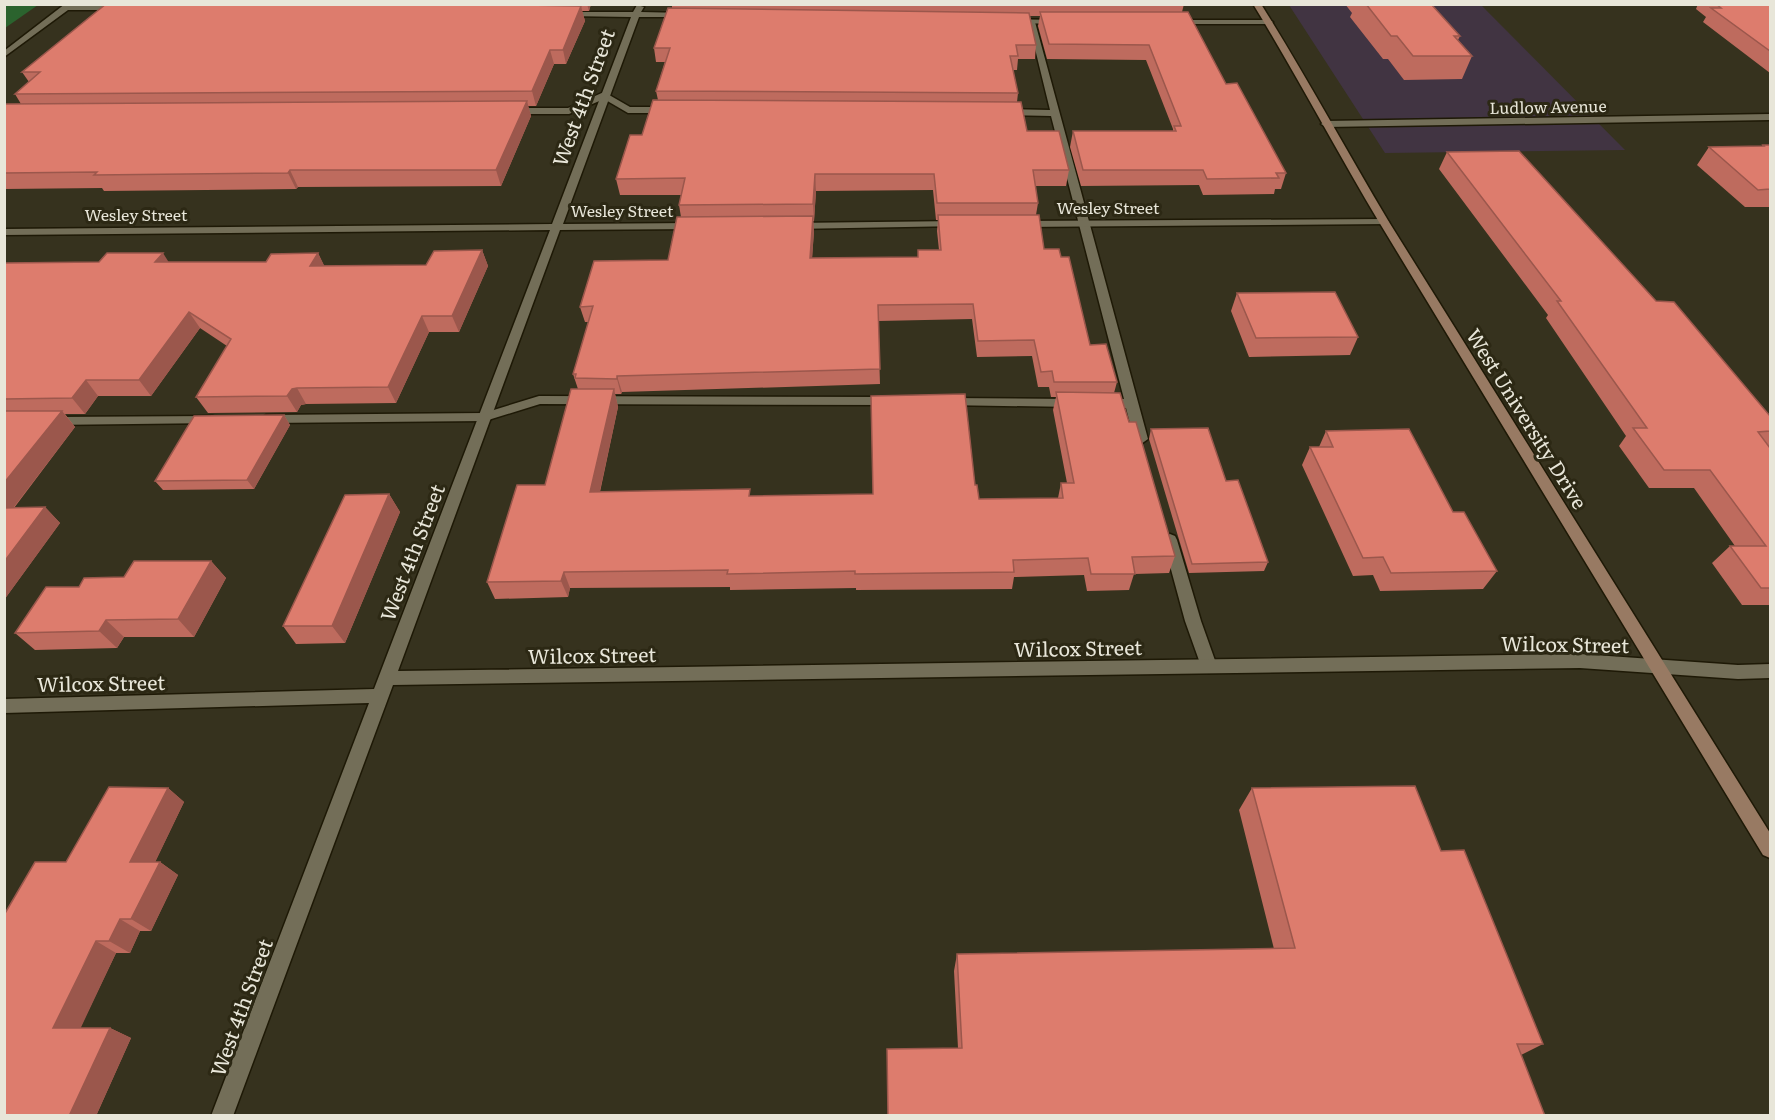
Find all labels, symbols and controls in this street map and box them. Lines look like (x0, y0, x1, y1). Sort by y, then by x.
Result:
street label: West 4th Street (543, 24, 621, 170)
street label: Ludlow Avenue (1489, 93, 1607, 119)
street label: Wesley Street (1057, 195, 1160, 219)
street label: Wesley Street (571, 198, 674, 222)
street label: Wesley Street (85, 202, 188, 226)
street label: West University Drive (1460, 322, 1596, 514)
street label: West 4th Street (371, 479, 451, 625)
street label: Wilcox Street (1501, 627, 1629, 659)
street label: Wilcox Street (1014, 631, 1142, 663)
street label: Wilcox Street (528, 638, 656, 670)
street label: Wilcox Street (37, 666, 165, 698)
street label: West 4th Street (201, 934, 279, 1080)

